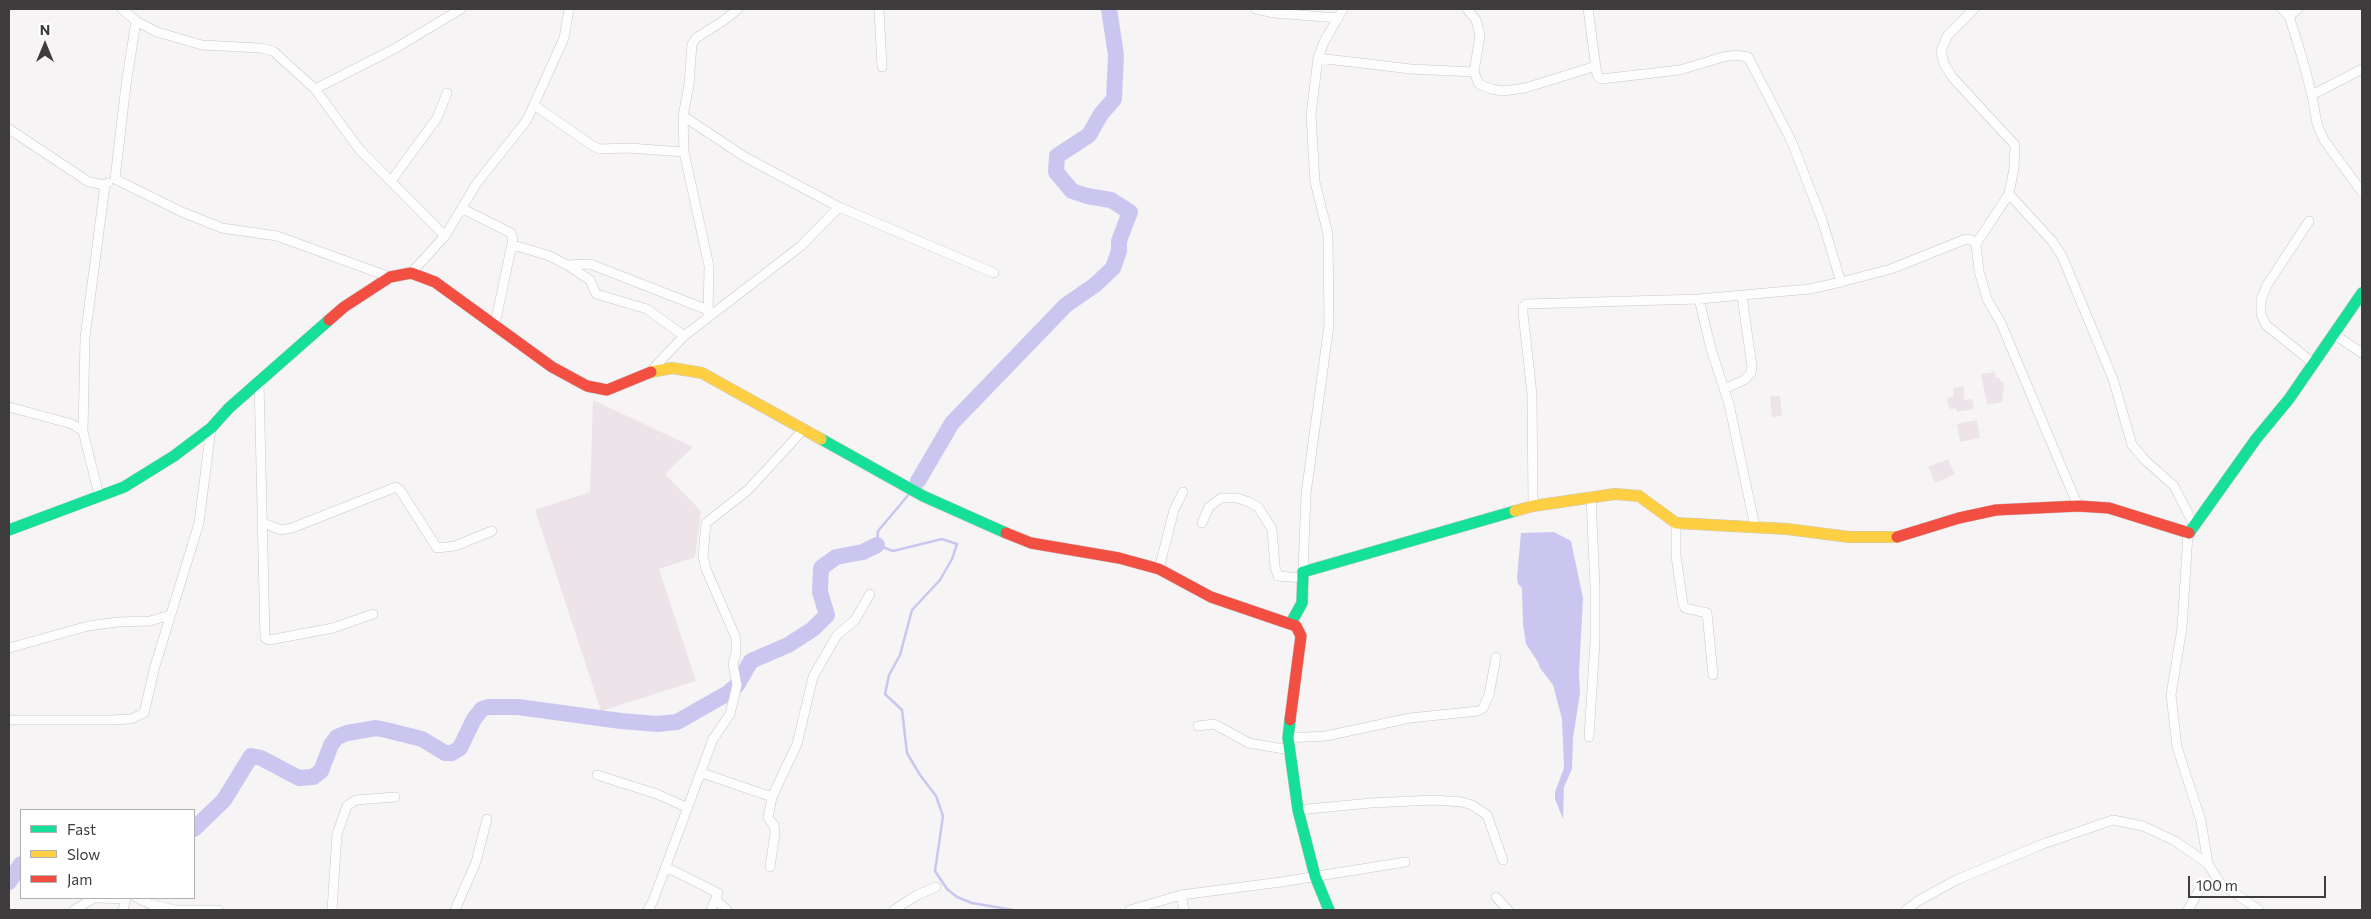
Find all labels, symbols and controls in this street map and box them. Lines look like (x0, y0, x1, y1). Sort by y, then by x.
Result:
north arrow (20, 20, 70, 70)
text: N (40, 21, 50, 38)
legend (20, 809, 195, 899)
text: Fast (67, 820, 96, 838)
text: Slow (67, 845, 100, 863)
scale bar (2191, 866, 2328, 898)
text: Jam (67, 870, 92, 888)
text: 100 m (2196, 876, 2238, 894)

